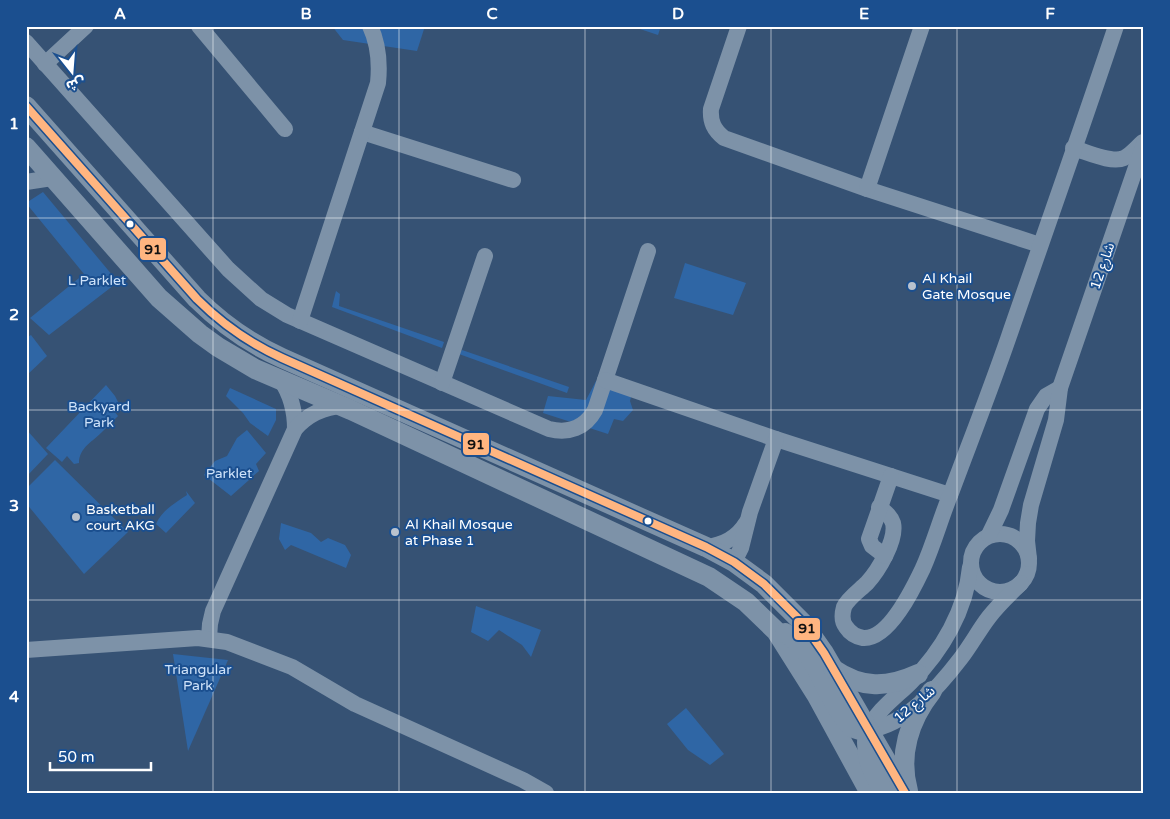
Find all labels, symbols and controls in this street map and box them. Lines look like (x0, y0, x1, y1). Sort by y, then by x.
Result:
text: A (114, 4, 126, 24)
text: B (300, 4, 312, 24)
text: C (486, 4, 498, 24)
text: D (672, 4, 684, 24)
text: E (859, 4, 869, 24)
text: F (1045, 4, 1055, 24)
north arrow (48, 48, 98, 98)
text: ش (64, 73, 87, 95)
text: 1 (9, 114, 19, 134)
unlabelled marker (125, 219, 135, 229)
line badge: 91 (139, 237, 167, 261)
street label: شارع 12 (1087, 240, 1120, 293)
text: 91 (144, 241, 162, 258)
place label: Al Khail Gate Mosque (922, 270, 1011, 303)
park label: L Parklet (68, 272, 127, 289)
marker: Al Khail Gate Mosque (906, 280, 918, 292)
text: 2 (9, 305, 19, 325)
park label: Backyard Park (68, 398, 130, 431)
line badge: 91 (462, 432, 490, 456)
text: 91 (467, 436, 485, 453)
park label: Parklet (206, 465, 253, 482)
text: 3 (9, 496, 19, 516)
place label: Basketball court AKG (86, 501, 155, 534)
marker: Basketball court AKG (70, 511, 82, 523)
place label: Al Khail Mosque at Phase 1 (405, 516, 513, 549)
unlabelled marker (643, 516, 653, 526)
marker: Al Khail Mosque at Phase 1 (389, 526, 401, 538)
line badge: 91 (793, 617, 821, 641)
text: 91 (798, 620, 816, 637)
park label: Triangular Park (164, 661, 232, 694)
street label: شارع 12 (890, 682, 940, 728)
text: 4 (9, 687, 19, 707)
scale bar (50, 739, 151, 771)
text: 50 m (58, 748, 95, 766)

